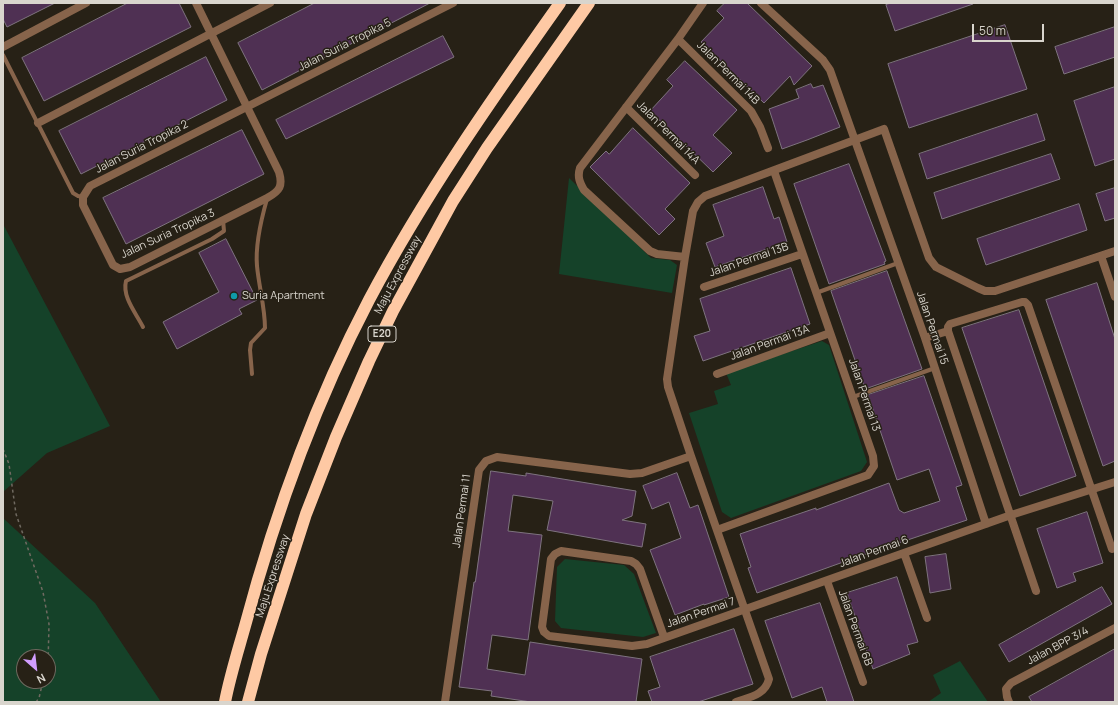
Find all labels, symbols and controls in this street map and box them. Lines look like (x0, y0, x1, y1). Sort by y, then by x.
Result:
street label: Jalan Suria Tropika 5 (296, 16, 394, 74)
scale bar (974, 16, 1046, 42)
text: 50 m (979, 22, 1006, 39)
street label: Jalan Permai 14B (694, 39, 762, 107)
street label: Jalan Permai 14A (634, 99, 702, 167)
street label: Jalan Suria Tropika 2 (93, 118, 191, 176)
street label: Jalan Suria Tropika 3 (119, 206, 217, 262)
street label: Maju Expressway (372, 234, 424, 316)
street label: Jalan Permai 13B (708, 240, 790, 280)
place label: Suria Apartment (242, 289, 325, 303)
street label: Jalan Permai 15 (913, 290, 951, 366)
marker: Suria Apartment (229, 291, 239, 301)
street label: Jalan Permai 13A (729, 323, 811, 363)
road number: E20 (368, 326, 396, 342)
street label: Jalan Permai 13 (845, 357, 883, 433)
street label: Jalan Permai 11 (450, 473, 474, 549)
street label: Maju Expressway (253, 533, 293, 619)
street label: Jalan Permai 6 (838, 533, 910, 571)
street label: Jalan Permai 6B (835, 588, 875, 668)
street label: Jalan Permai 7 (665, 595, 737, 631)
street label: Jalan BPP 3/4 (1025, 624, 1091, 668)
north arrow (16, 649, 56, 689)
text: N (34, 671, 48, 688)

